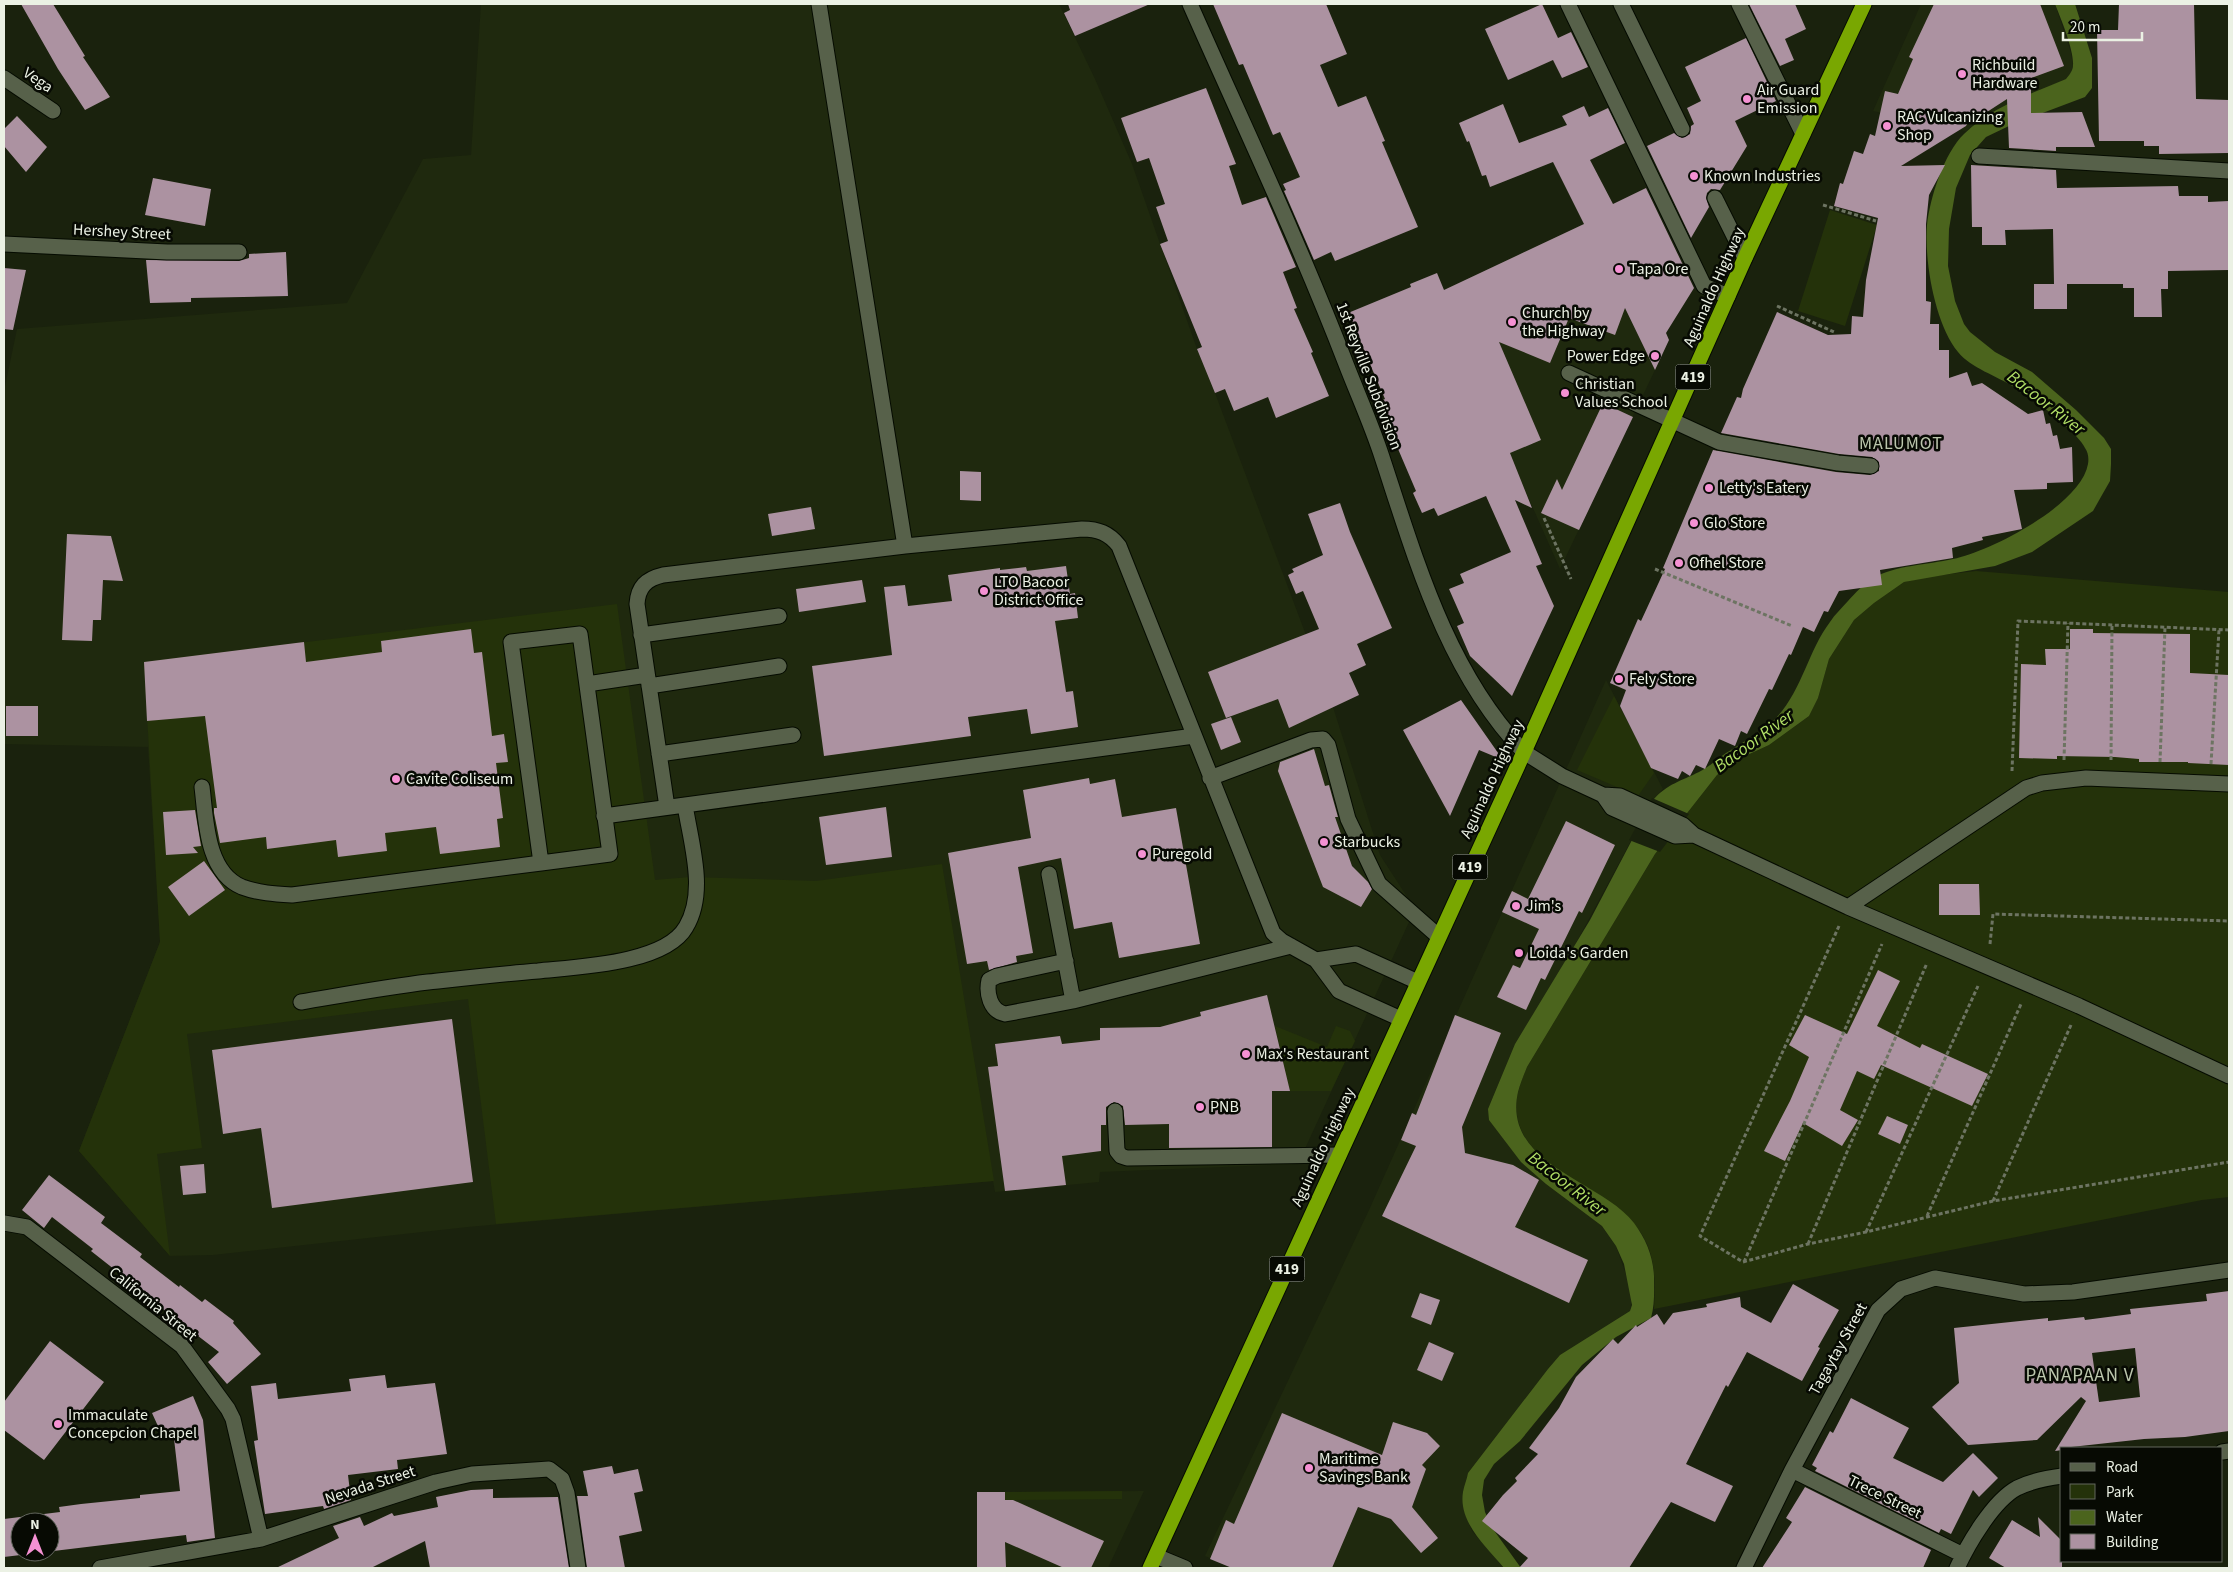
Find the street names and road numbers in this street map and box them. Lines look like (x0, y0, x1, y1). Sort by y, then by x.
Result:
street label: Vega (19, 62, 57, 98)
street label: Hershey Street (72, 218, 172, 246)
street label: Aguinaldo Highway (1678, 223, 1751, 350)
street label: 1st Reyville Subdivision (1331, 299, 1407, 453)
road number: 419 (1676, 364, 1710, 390)
street label: Aguinaldo Highway (1455, 715, 1529, 842)
road number: 419 (1452, 854, 1488, 880)
street label: Aguinaldo Highway (1286, 1083, 1360, 1210)
road number: 419 (1270, 1256, 1304, 1282)
street label: California Street (104, 1261, 202, 1347)
street label: Tagaytay Street (1803, 1298, 1873, 1399)
street label: Nevada Street (322, 1460, 419, 1510)
street label: Trece Street (1845, 1470, 1926, 1525)

